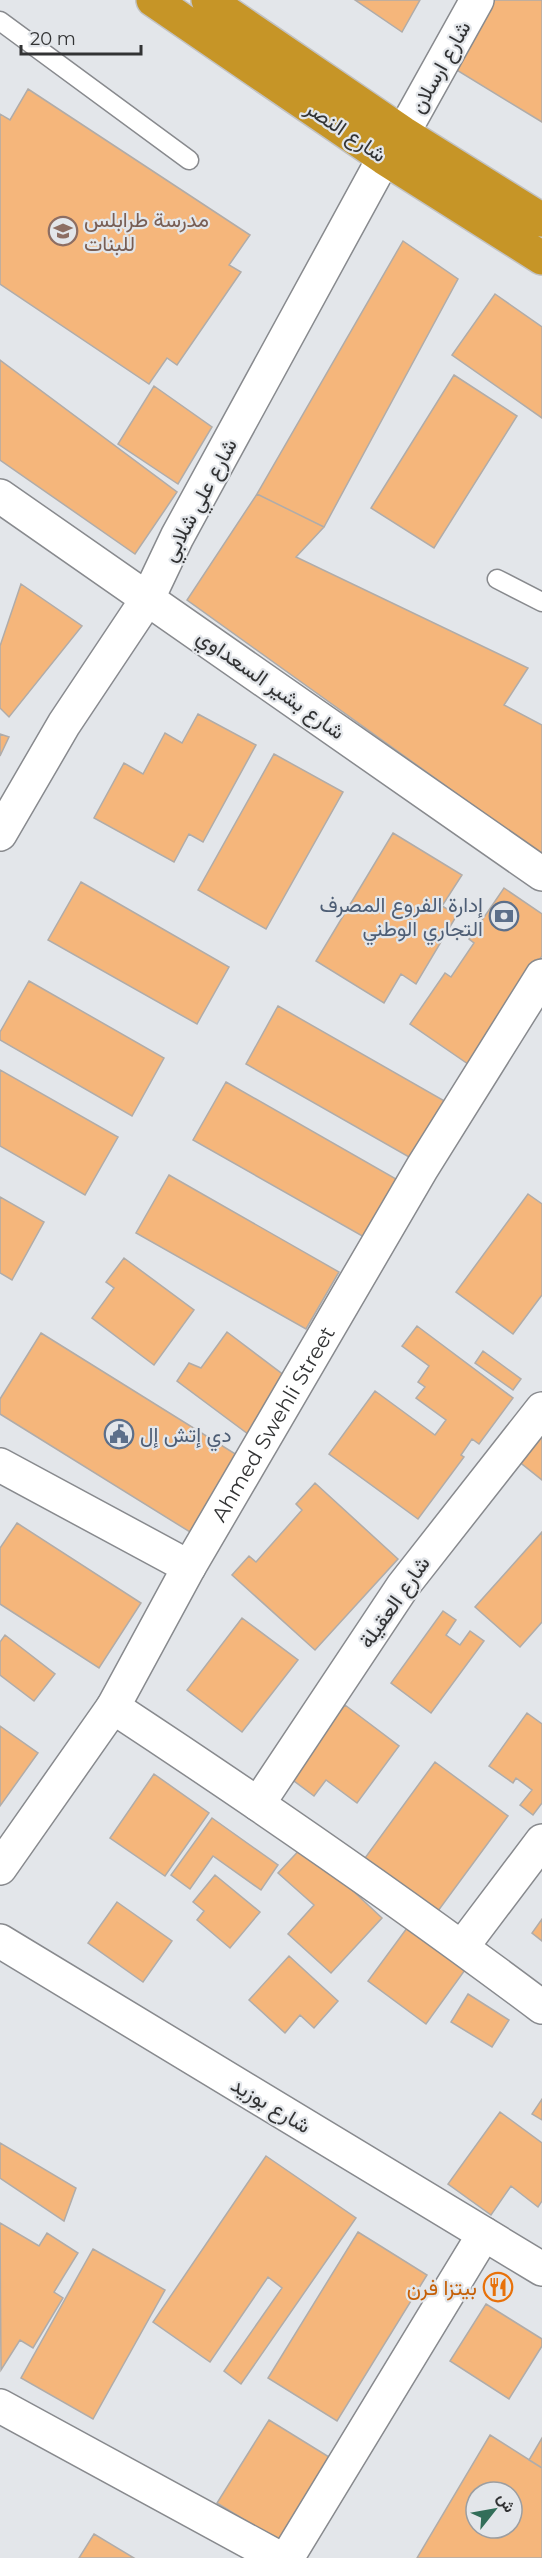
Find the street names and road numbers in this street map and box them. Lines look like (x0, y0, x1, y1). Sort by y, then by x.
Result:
street label: شارع ارسلان (404, 17, 477, 118)
street label: شارع النصر (299, 94, 391, 169)
street label: شارع علي شلابي (156, 434, 246, 568)
street label: شارع بشير السعداوي (190, 624, 350, 748)
street label: Ahmed Swehli Street (206, 1321, 340, 1526)
street label: شارع العقيلة (353, 1551, 436, 1654)
street label: شارع بوزيد (226, 2072, 315, 2140)

